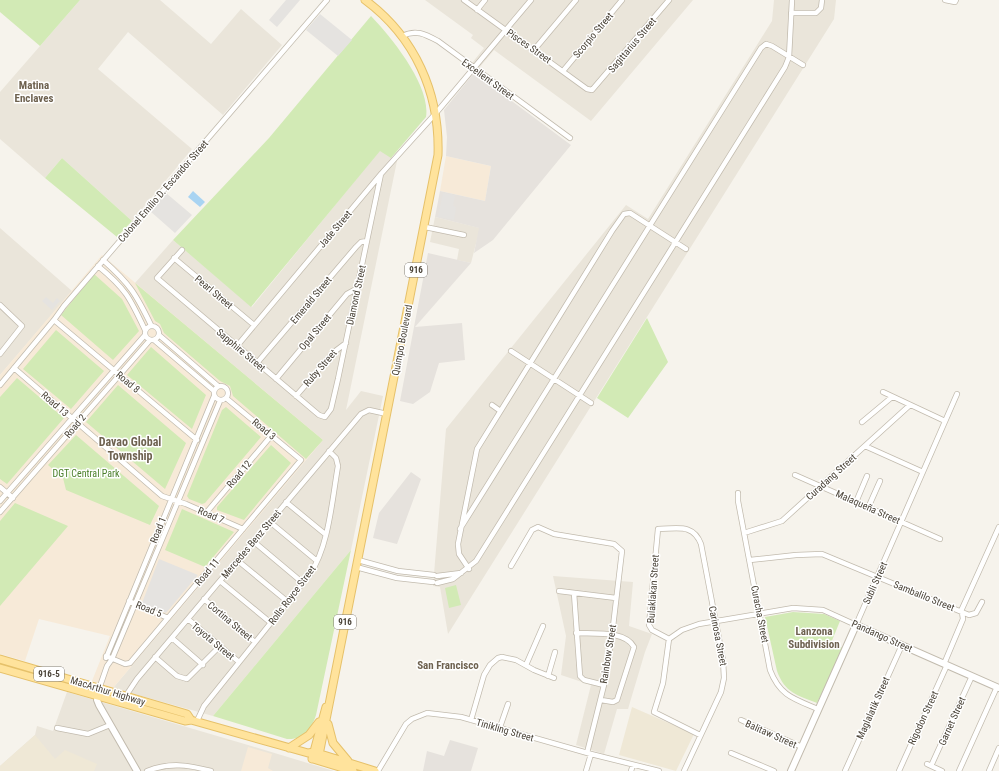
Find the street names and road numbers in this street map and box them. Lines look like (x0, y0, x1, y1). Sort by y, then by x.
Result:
street label: Scorpio Street (571, 10, 615, 60)
street label: Sagittarius Street (606, 15, 658, 75)
street label: Pisces Street (505, 27, 553, 65)
street label: Excellent Street (460, 57, 516, 102)
street label: Colonel Emilio D. Escandor Street (116, 138, 210, 244)
street label: Jade Street (316, 208, 354, 250)
road number: 916 (405, 263, 427, 277)
street label: Diamond Street (344, 264, 368, 326)
street label: Pearl Street (193, 273, 235, 311)
street label: Emerald Street (288, 274, 334, 326)
street label: Quimpo Boulevard (390, 304, 414, 376)
street label: Opal Street (297, 312, 333, 352)
street label: Sapphire Street (214, 326, 268, 374)
street label: Ruby Street (301, 347, 339, 389)
street label: Road 8 (114, 369, 142, 395)
street label: Road 13 (39, 389, 71, 419)
street label: Road 2 (62, 412, 88, 440)
street label: Road 3 (250, 416, 278, 442)
street label: Curadang Street (804, 452, 858, 502)
street label: Road 12 (224, 458, 254, 490)
street label: Malaqueña Street (834, 488, 902, 526)
street label: Road 7 (196, 505, 226, 525)
street label: Mercedes Benz Street (219, 507, 283, 581)
street label: Road 1 (148, 515, 168, 545)
street label: Bulaklakan Street (645, 554, 661, 624)
street label: Road 11 (192, 556, 222, 588)
street label: Subli Street (861, 560, 889, 606)
street label: Rolls Royce Street (266, 563, 318, 627)
street label: Sambalilo Street (892, 579, 956, 613)
street label: Curacha Street (749, 584, 771, 644)
street label: Road 5 (134, 599, 164, 619)
street label: Cortina Street (206, 599, 254, 643)
street label: Carinosa Street (707, 605, 729, 667)
road number: 916 (334, 615, 356, 629)
street label: Pandango Street (850, 618, 914, 654)
street label: Toyota Street (189, 620, 237, 662)
street label: Rainbow Street (598, 624, 618, 684)
road number: 916-5 (34, 667, 64, 681)
street label: MacArthur Highway (69, 674, 147, 708)
street label: Maglalatik Street (854, 675, 892, 741)
street label: Rigodon Street (906, 689, 940, 747)
street label: Garnet Street (936, 695, 968, 747)
street label: Tinikling Street (475, 717, 535, 743)
street label: Balitaw Street (744, 718, 798, 750)

